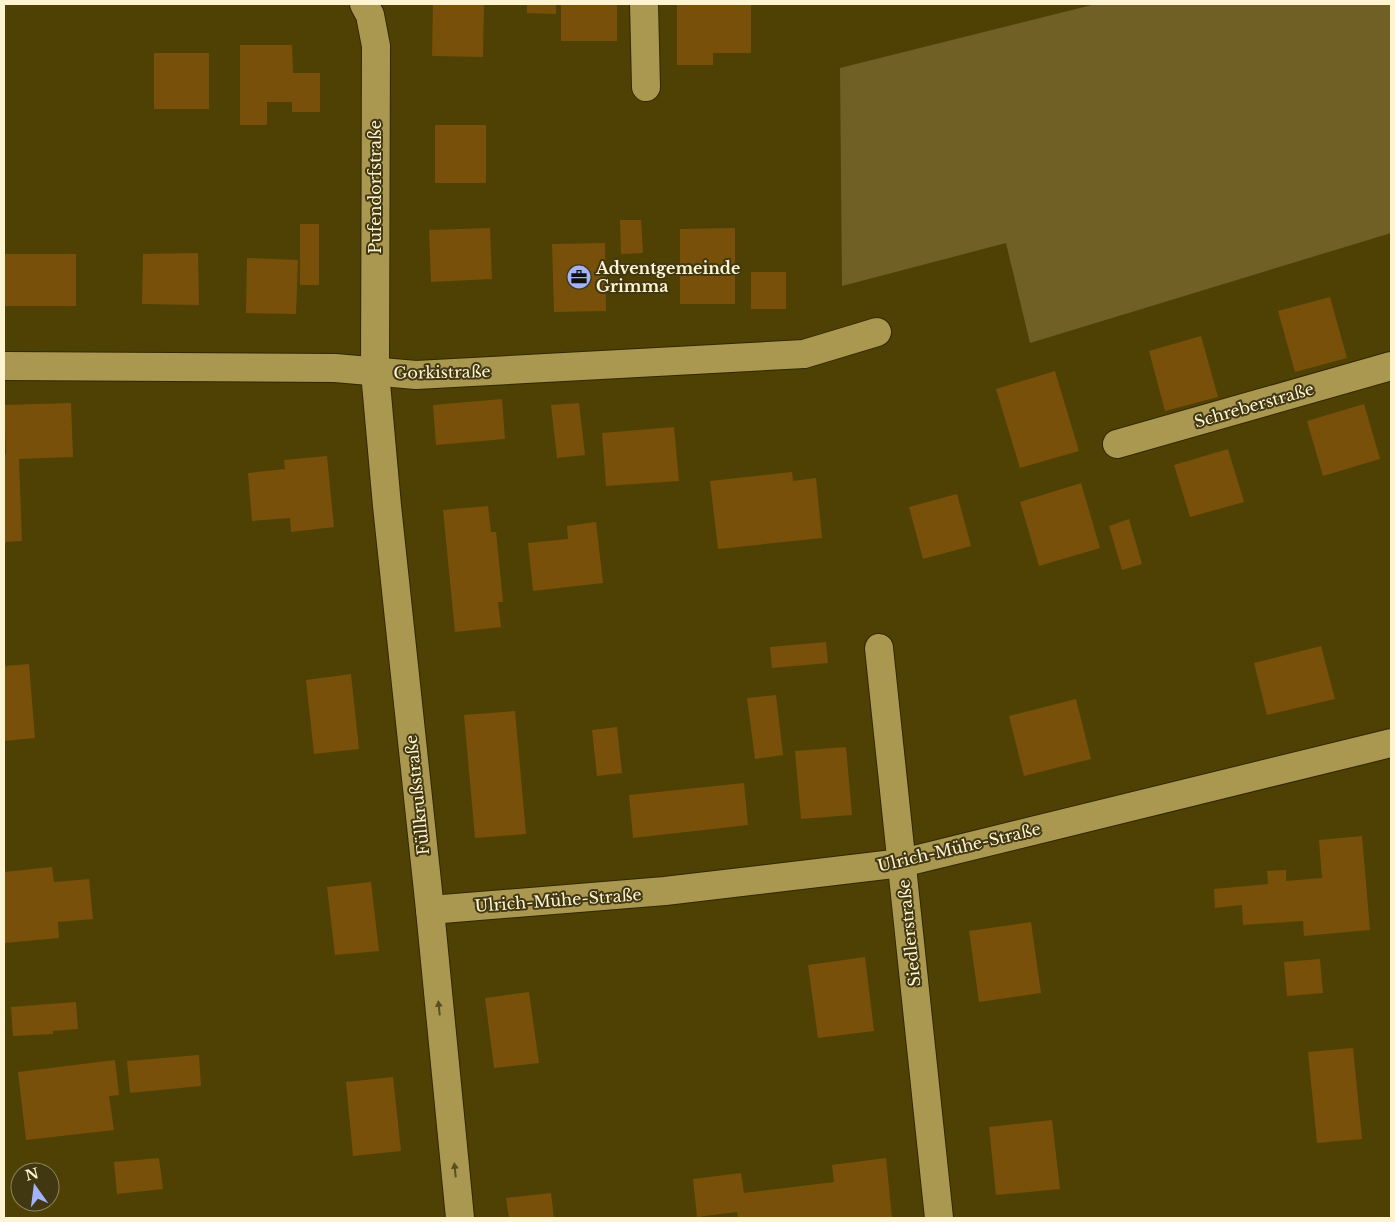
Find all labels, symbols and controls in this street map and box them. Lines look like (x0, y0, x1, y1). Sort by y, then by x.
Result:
street label: Pufendorfstraße (365, 120, 385, 254)
place label: Adventgemeinde Grimma (595, 258, 740, 296)
office icon: Adventgemeinde Grimma (566, 264, 592, 290)
street label: Gorkistraße (393, 361, 491, 383)
street label: Schreberstraße (1192, 378, 1316, 432)
street label: Füllkrußstraße (401, 734, 433, 856)
street label: Ulrich-Mühe-Straße (875, 818, 1043, 876)
street label: Siedlerstraße (893, 878, 925, 988)
street label: Ulrich-Mühe-Straße (474, 884, 642, 916)
one-way arrow (435, 1000, 443, 1016)
one-way arrow (451, 1161, 459, 1177)
north arrow (10, 1162, 60, 1212)
text: N (23, 1164, 40, 1185)

